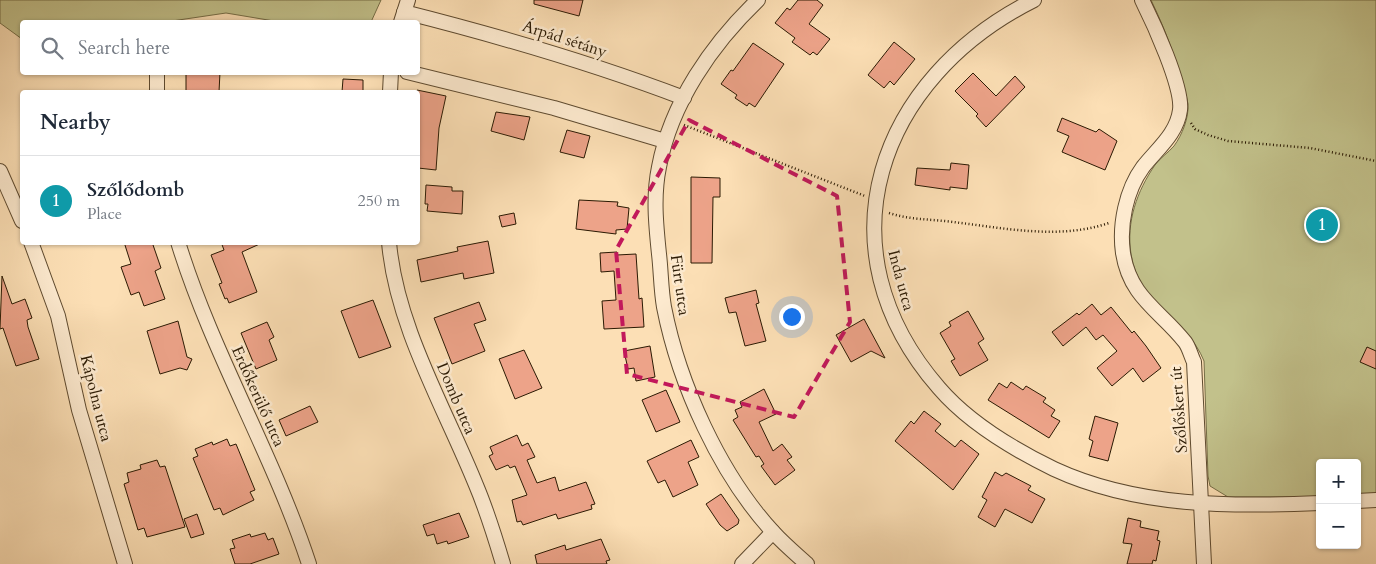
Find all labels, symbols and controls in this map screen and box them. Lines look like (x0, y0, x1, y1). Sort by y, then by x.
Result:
street label: Árpád sétány (520, 15, 610, 63)
search box (20, 20, 420, 75)
icon: search (38, 34, 66, 62)
text: Search here (78, 35, 170, 61)
text: Nearby (40, 108, 111, 137)
text: Szőlődomb (87, 177, 184, 203)
text: 1 (52, 190, 60, 212)
text: 250 m (358, 190, 400, 212)
text: Place (87, 203, 122, 225)
pin: 1 (1306, 206, 1338, 244)
street label: Inda utca (882, 247, 920, 313)
street label: Fürt utca (665, 253, 695, 317)
your location (779, 304, 805, 330)
street label: Erdőkerülő utca (226, 342, 290, 450)
street label: Kápolna utca (75, 353, 117, 444)
street label: Domb utca (431, 359, 481, 438)
street label: Szőlőskert út (1165, 366, 1193, 454)
map controls (1316, 459, 1361, 549)
button: + (1316, 459, 1361, 504)
button: − (1316, 504, 1361, 549)

